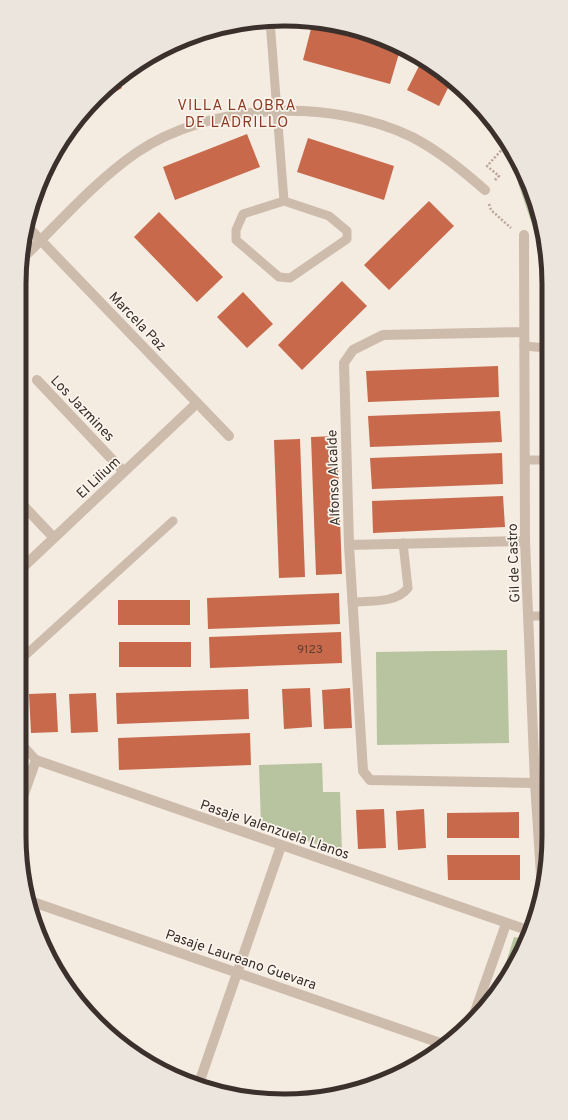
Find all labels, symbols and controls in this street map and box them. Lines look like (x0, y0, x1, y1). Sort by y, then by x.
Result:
district label: VILLA LA OBRA DE LADRILLO (177, 97, 297, 133)
street label: Marcela Paz (105, 289, 169, 355)
street label: Los Jazmines (46, 373, 118, 445)
street label: Alfonso Alcalde (324, 429, 345, 526)
street label: El Lilium (74, 454, 124, 503)
street label: Gil de Castro (505, 523, 524, 603)
house number: 9123 (297, 642, 323, 658)
street label: Pasaje Valenzuela Llanos (198, 797, 351, 864)
street label: Pasaje Laureano Guevara (163, 927, 318, 994)

